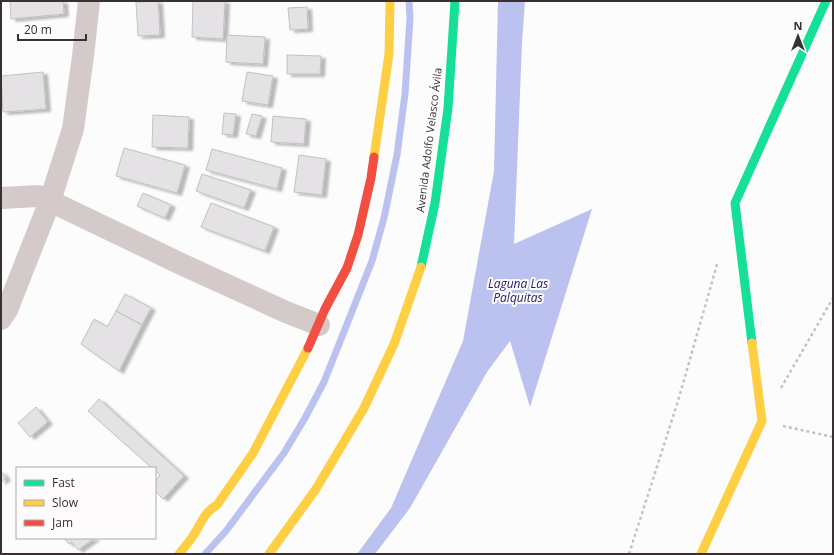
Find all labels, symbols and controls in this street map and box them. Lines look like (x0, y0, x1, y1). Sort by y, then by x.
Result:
scale bar (18, 16, 86, 42)
north arrow (778, 16, 818, 56)
text: N (794, 18, 802, 33)
text: 20 m (24, 21, 52, 38)
street label: Avenida Adolfo Velasco Ávila (412, 67, 445, 213)
water label: Laguna Las Palquitas (488, 275, 548, 306)
legend (16, 467, 156, 539)
text: Fast (52, 474, 75, 491)
text: Slow (52, 494, 79, 511)
text: Jam (51, 514, 73, 531)

